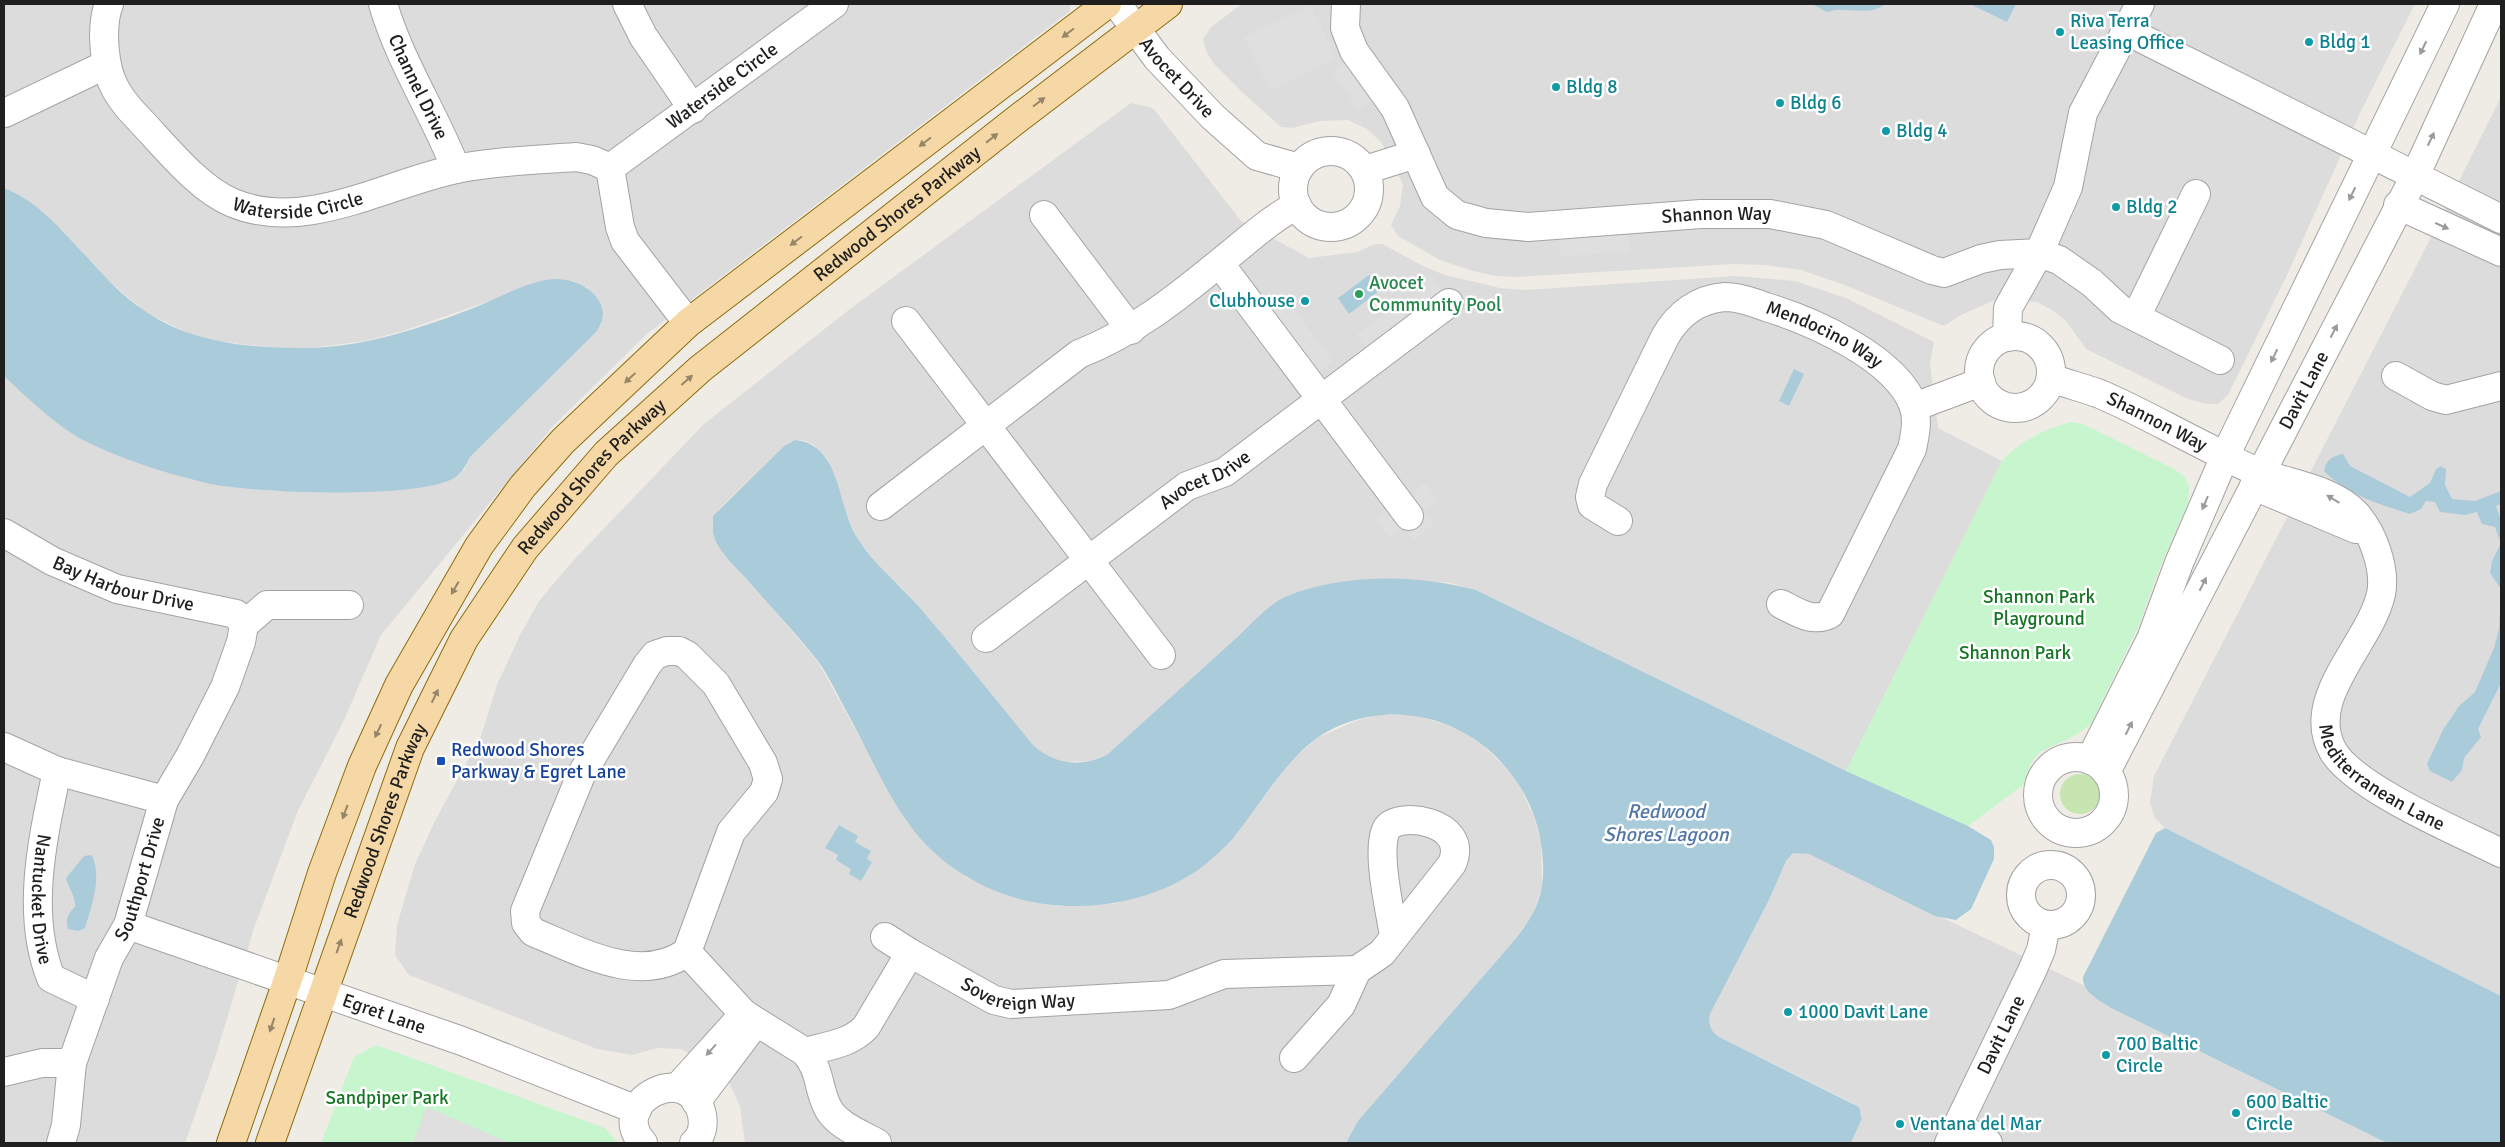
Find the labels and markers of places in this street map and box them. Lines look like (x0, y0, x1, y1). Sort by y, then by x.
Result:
place label: Riva Terra Leasing Office (2070, 9, 2184, 55)
marker: Riva Terra Leasing Office (2054, 26, 2066, 38)
place label: Bldg 1 (2319, 30, 2371, 54)
marker: Bldg 1 (2303, 36, 2315, 48)
place label: Bldg 8 (1566, 75, 1618, 99)
marker: Bldg 8 (1550, 81, 1562, 93)
place label: Bldg 6 (1790, 91, 1842, 115)
marker: Bldg 6 (1774, 97, 1786, 109)
place label: Bldg 4 (1896, 119, 1948, 143)
marker: Bldg 4 (1880, 125, 1892, 137)
place label: Bldg 2 (2126, 195, 2178, 219)
marker: Bldg 2 (2110, 201, 2122, 213)
place label: Avocet Community Pool (1369, 271, 1502, 317)
marker: Avocet Community Pool (1353, 288, 1365, 300)
place label: Clubhouse (1209, 289, 1295, 313)
marker: Clubhouse (1299, 295, 1311, 307)
place label: Redwood Shores Parkway & Egret Lane (451, 738, 626, 784)
marker: Redwood Shores Parkway & Egret Lane (435, 755, 447, 767)
place label: 1000 Davit Lane (1798, 1000, 1928, 1024)
marker: 1000 Davit Lane (1782, 1006, 1794, 1018)
place label: 700 Baltic Circle (2116, 1032, 2198, 1078)
marker: 700 Baltic Circle (2100, 1049, 2112, 1061)
place label: 600 Baltic Circle (2246, 1090, 2328, 1136)
marker: 600 Baltic Circle (2230, 1107, 2242, 1119)
place label: Ventana del Mar (1910, 1112, 2042, 1136)
marker: Ventana del Mar (1894, 1118, 1906, 1130)

